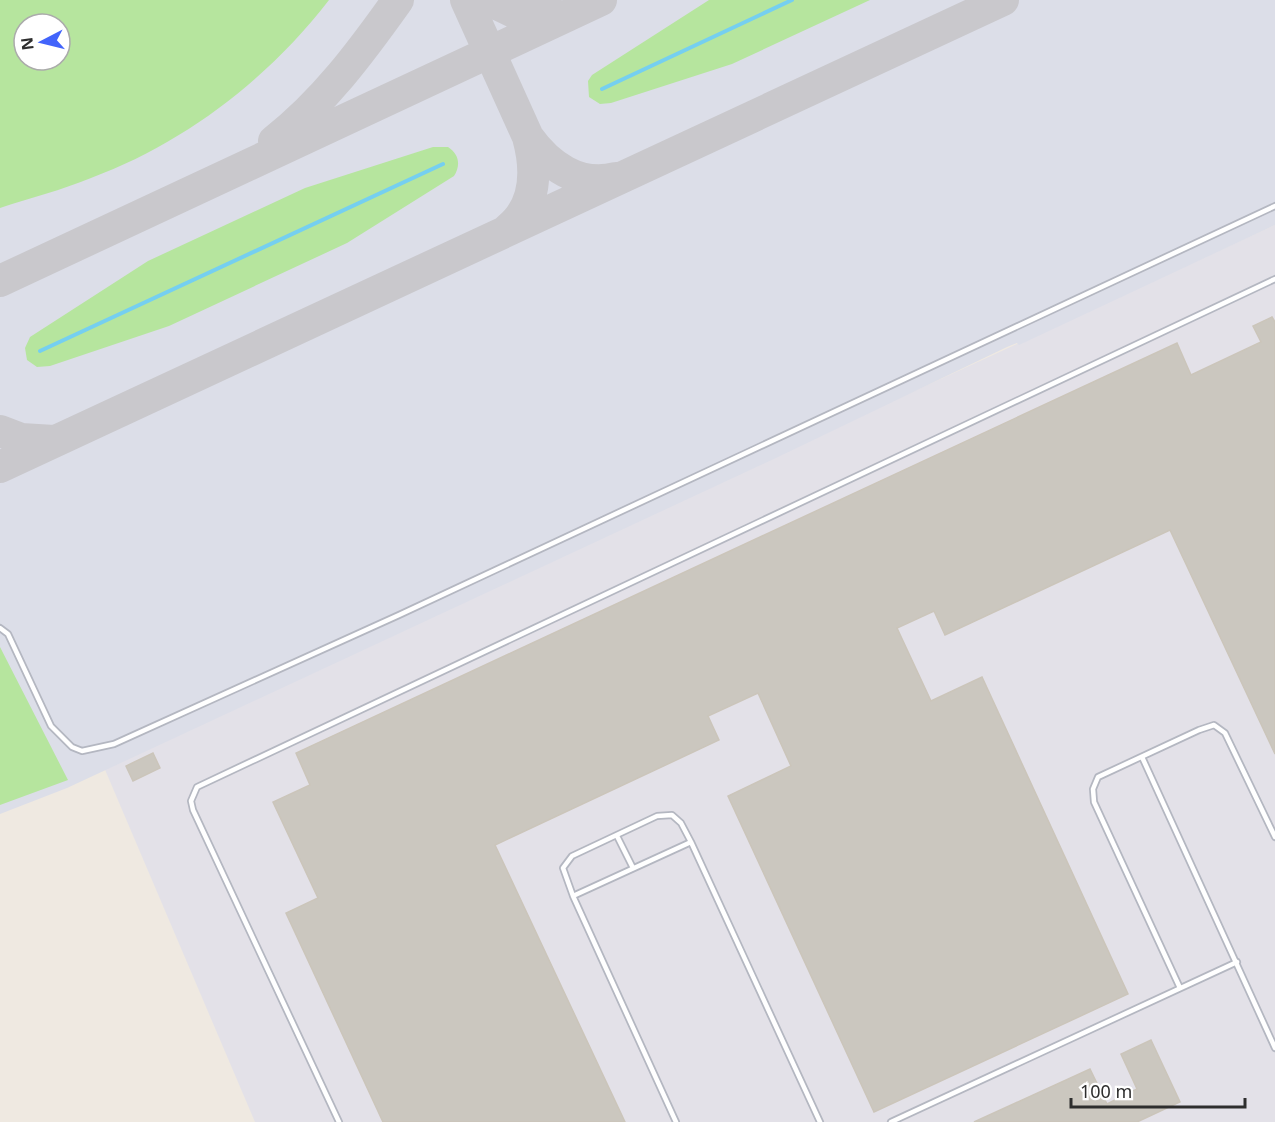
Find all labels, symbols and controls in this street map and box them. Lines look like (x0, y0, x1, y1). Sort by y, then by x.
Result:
north arrow (12, 12, 72, 72)
text: N (15, 36, 39, 52)
scale bar (1071, 1071, 1245, 1109)
text: 100 m (1080, 1079, 1132, 1103)

